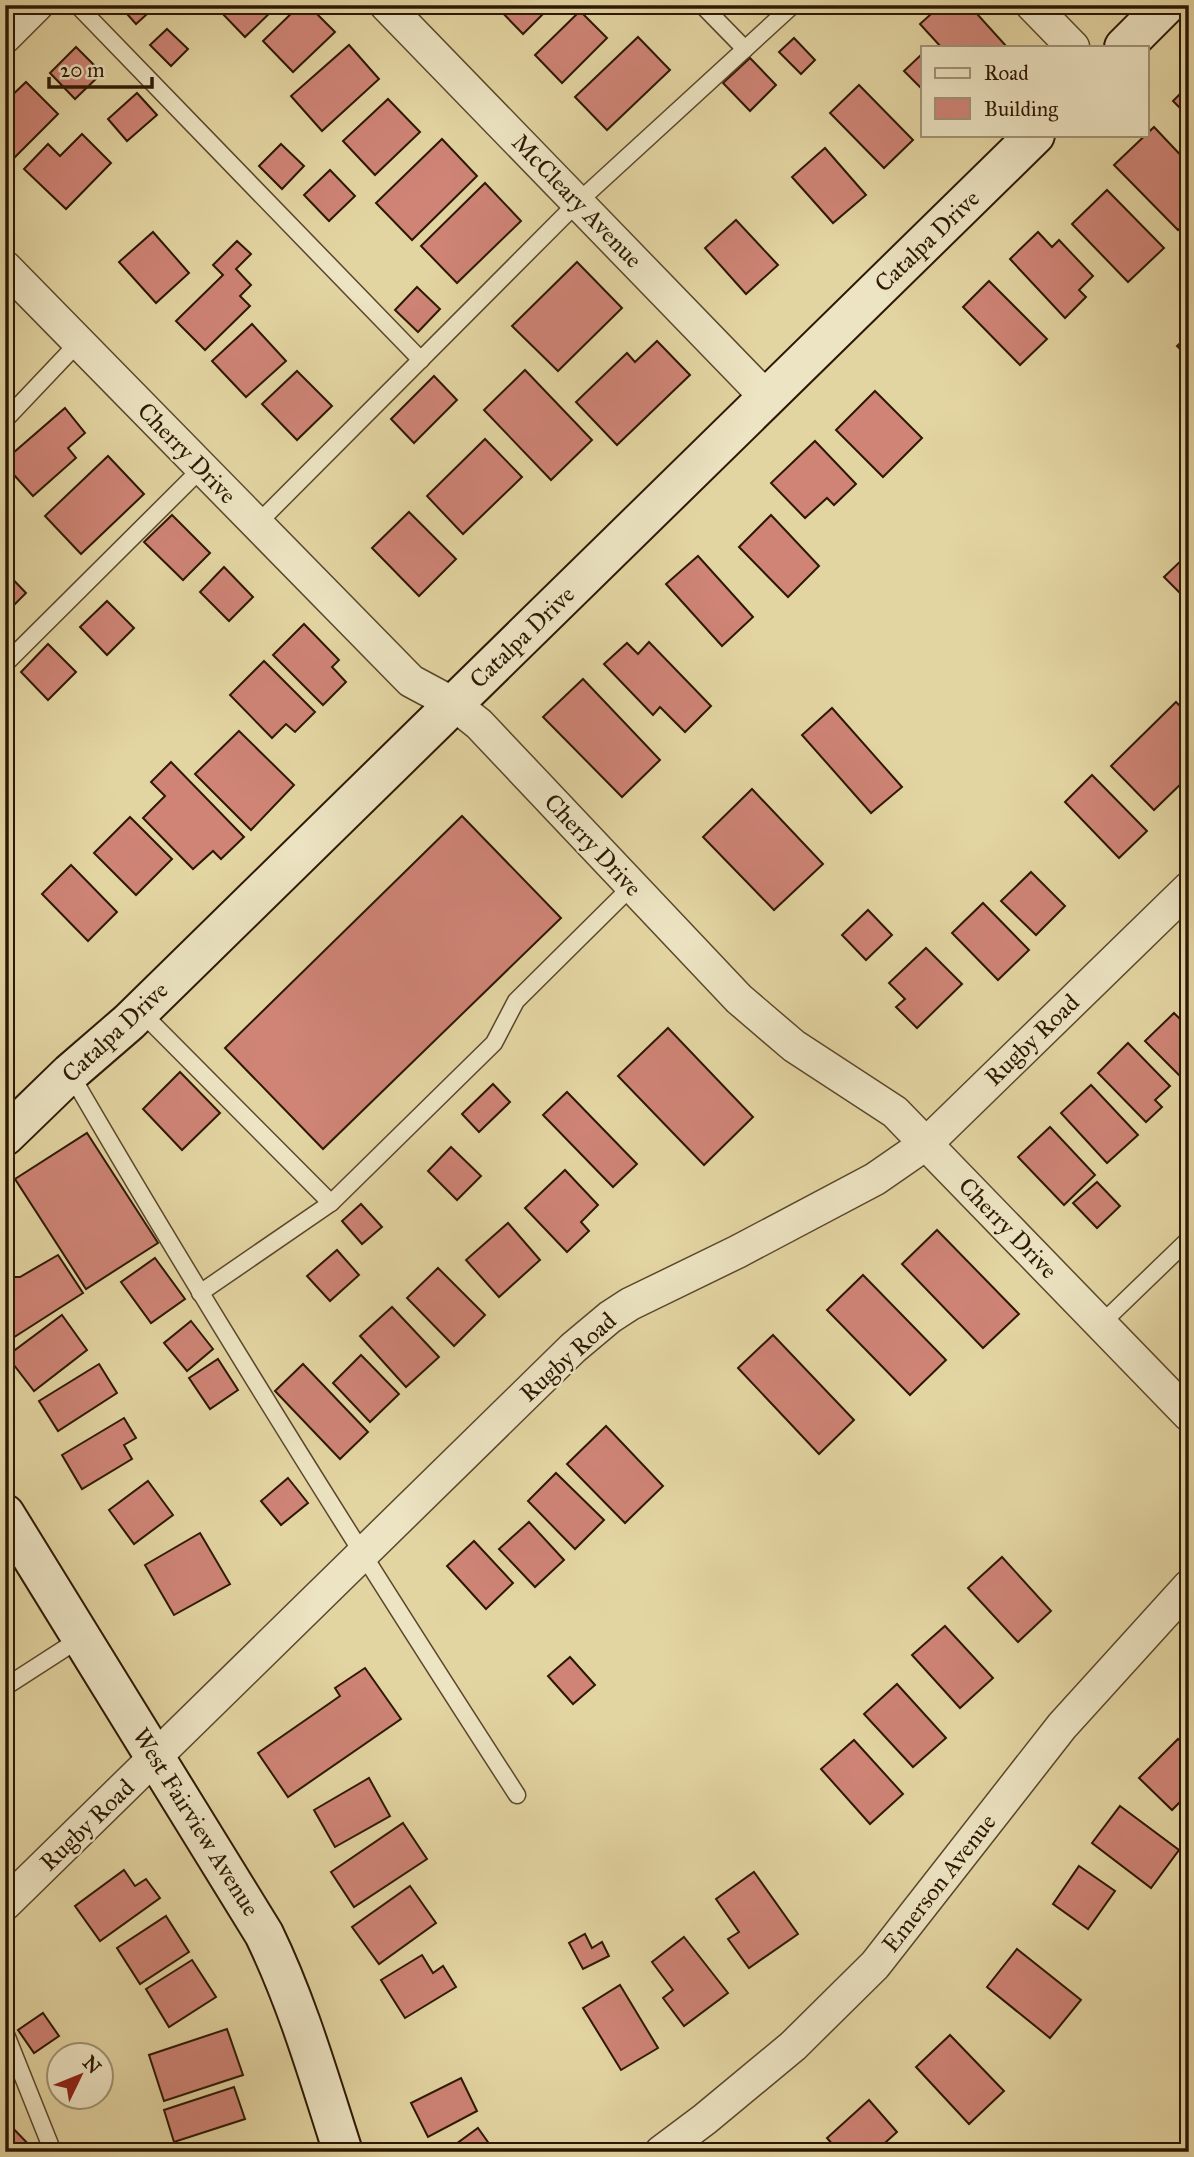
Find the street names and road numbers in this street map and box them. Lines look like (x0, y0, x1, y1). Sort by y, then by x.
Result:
street label: McCleary Avenue (505, 128, 649, 274)
street label: Catalpa Drive (868, 184, 986, 298)
street label: Cherry Drive (131, 396, 243, 510)
street label: Catalpa Drive (463, 580, 581, 694)
street label: Cherry Drive (538, 787, 648, 903)
street label: Catalpa Drive (56, 975, 174, 1089)
street label: Rugby Road (979, 988, 1085, 1092)
street label: Cherry Drive (952, 1171, 1064, 1285)
street label: Rugby Road (514, 1306, 622, 1408)
street label: West Fairview Avenue (126, 1722, 266, 1922)
street label: Rugby Road (34, 1773, 140, 1877)
street label: Emerson Avenue (876, 1808, 1002, 1958)

